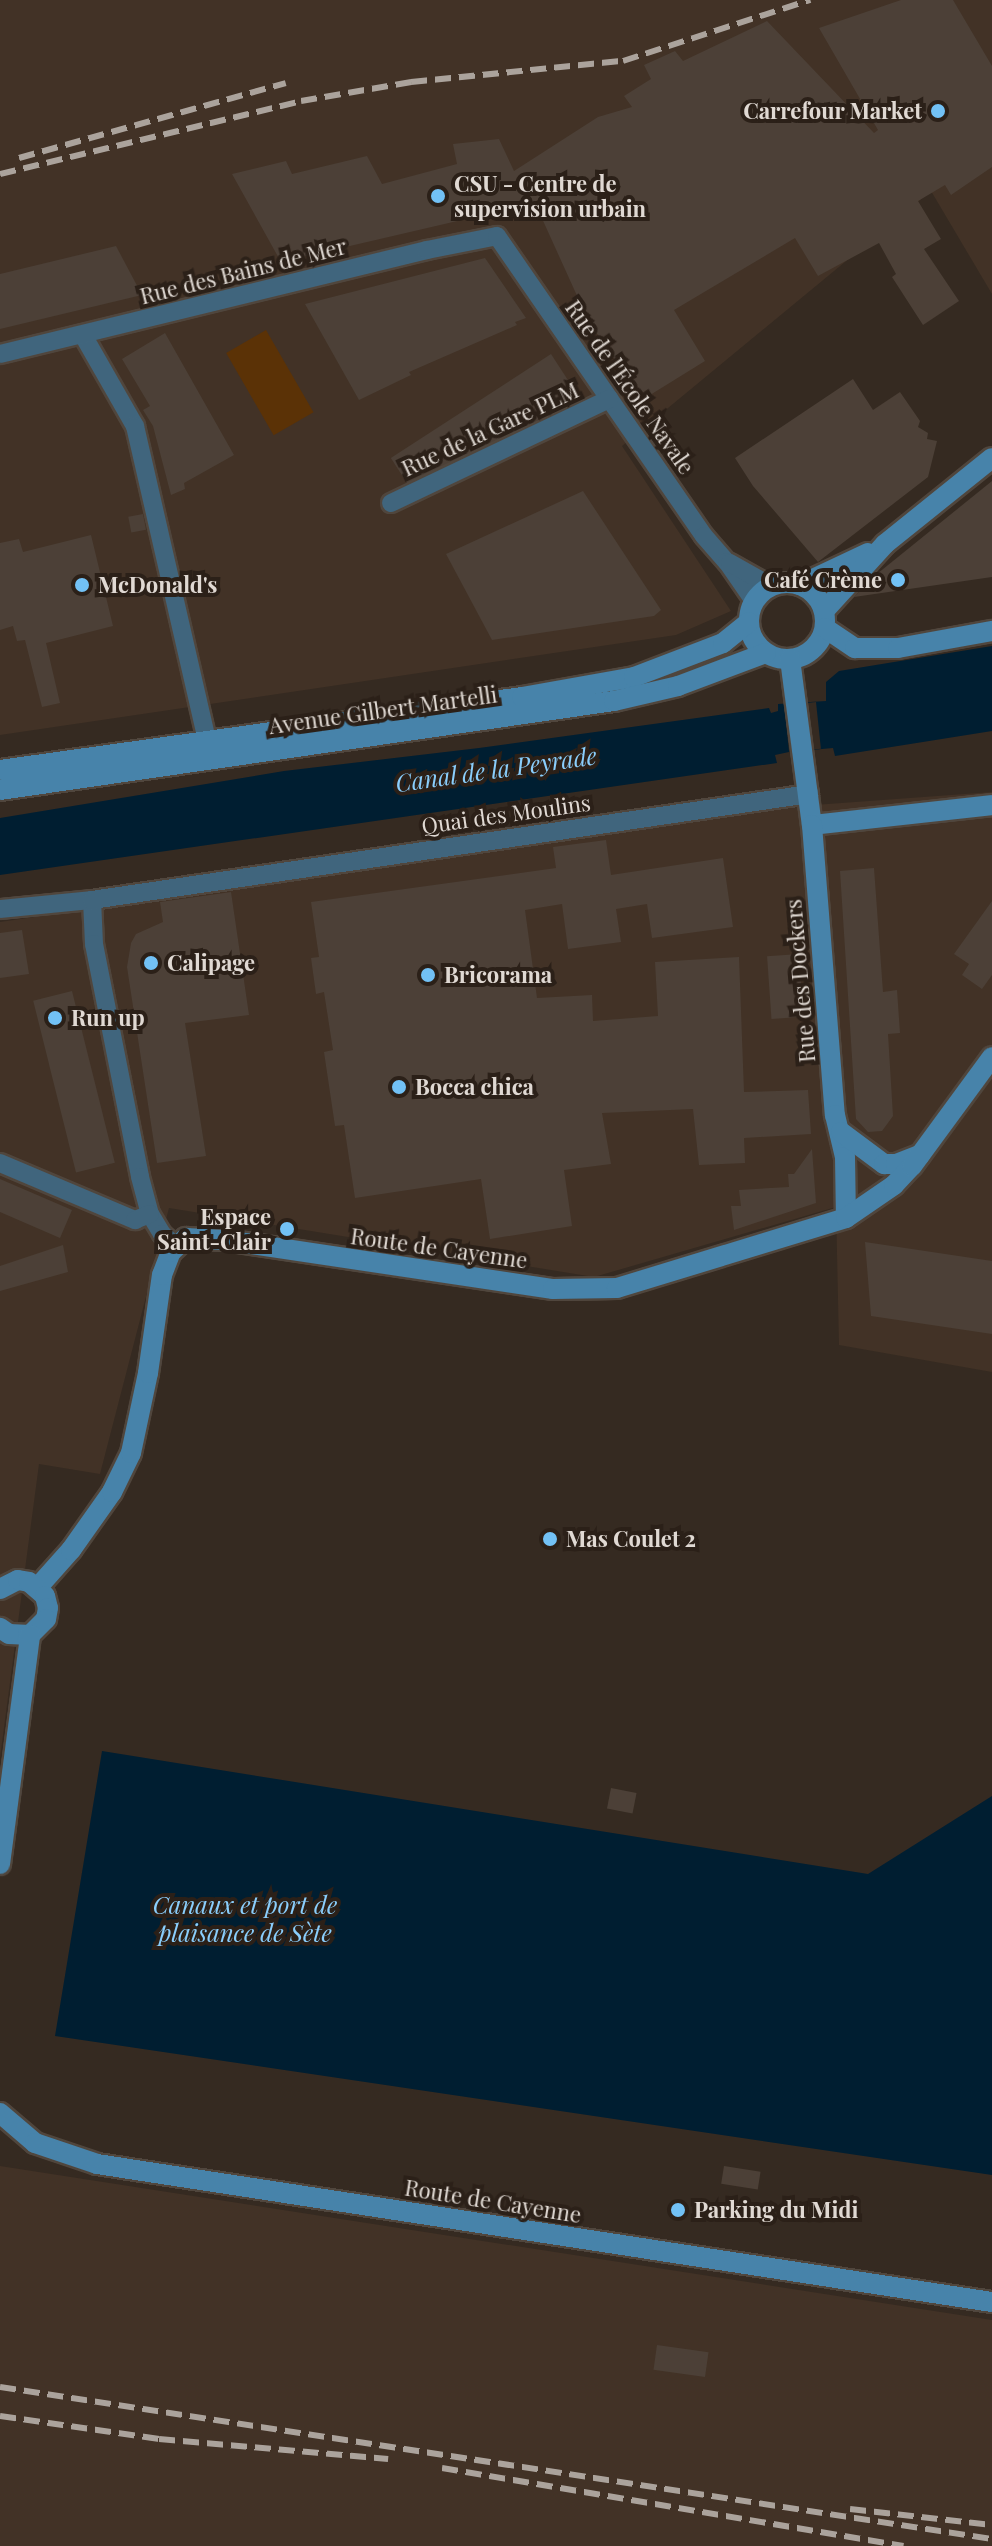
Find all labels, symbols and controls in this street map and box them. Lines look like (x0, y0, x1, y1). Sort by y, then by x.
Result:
place label: Carrefour Market (743, 98, 922, 124)
marker: Carrefour Market (929, 102, 947, 120)
place label: CSU - Centre de supervision urbain (454, 170, 646, 222)
marker: CSU - Centre de supervision urbain (429, 187, 447, 205)
street label: Rue des Bains de Mer (137, 233, 349, 309)
street label: Rue de l'École Navale (560, 295, 700, 479)
street label: Rue de la Gare PLM (397, 376, 583, 482)
place label: Café Crème (764, 567, 882, 593)
marker: Café Crème (889, 571, 907, 589)
place label: McDonald's (98, 572, 217, 598)
marker: McDonald's (73, 576, 91, 594)
street label: Avenue Gilbert Martelli (267, 681, 499, 739)
water label: Canal de la Peyrade (393, 741, 599, 797)
street label: Quai des Moulins (420, 789, 592, 839)
street label: Rue des Dockers (780, 898, 820, 1064)
place label: Calipage (167, 950, 255, 976)
marker: Calipage (142, 954, 160, 972)
place label: Bricorama (444, 962, 552, 988)
marker: Bricorama (419, 966, 437, 984)
place label: Run up (71, 1005, 145, 1031)
marker: Run up (46, 1009, 64, 1027)
place label: Bocca chica (415, 1074, 534, 1100)
marker: Bocca chica (390, 1078, 408, 1096)
place label: Espace Saint-Clair (157, 1203, 271, 1254)
marker: Espace Saint-Clair (278, 1220, 296, 1238)
street label: Route de Cayenne (349, 1223, 529, 1273)
place label: Mas Coulet 2 (566, 1526, 696, 1552)
marker: Mas Coulet 2 (541, 1530, 559, 1548)
water label: Canaux et port de plaisance de Sète (153, 1891, 337, 1947)
street label: Route de Cayenne (403, 2174, 583, 2228)
place label: Parking du Midi (694, 2197, 858, 2223)
marker: Parking du Midi (669, 2201, 687, 2219)

